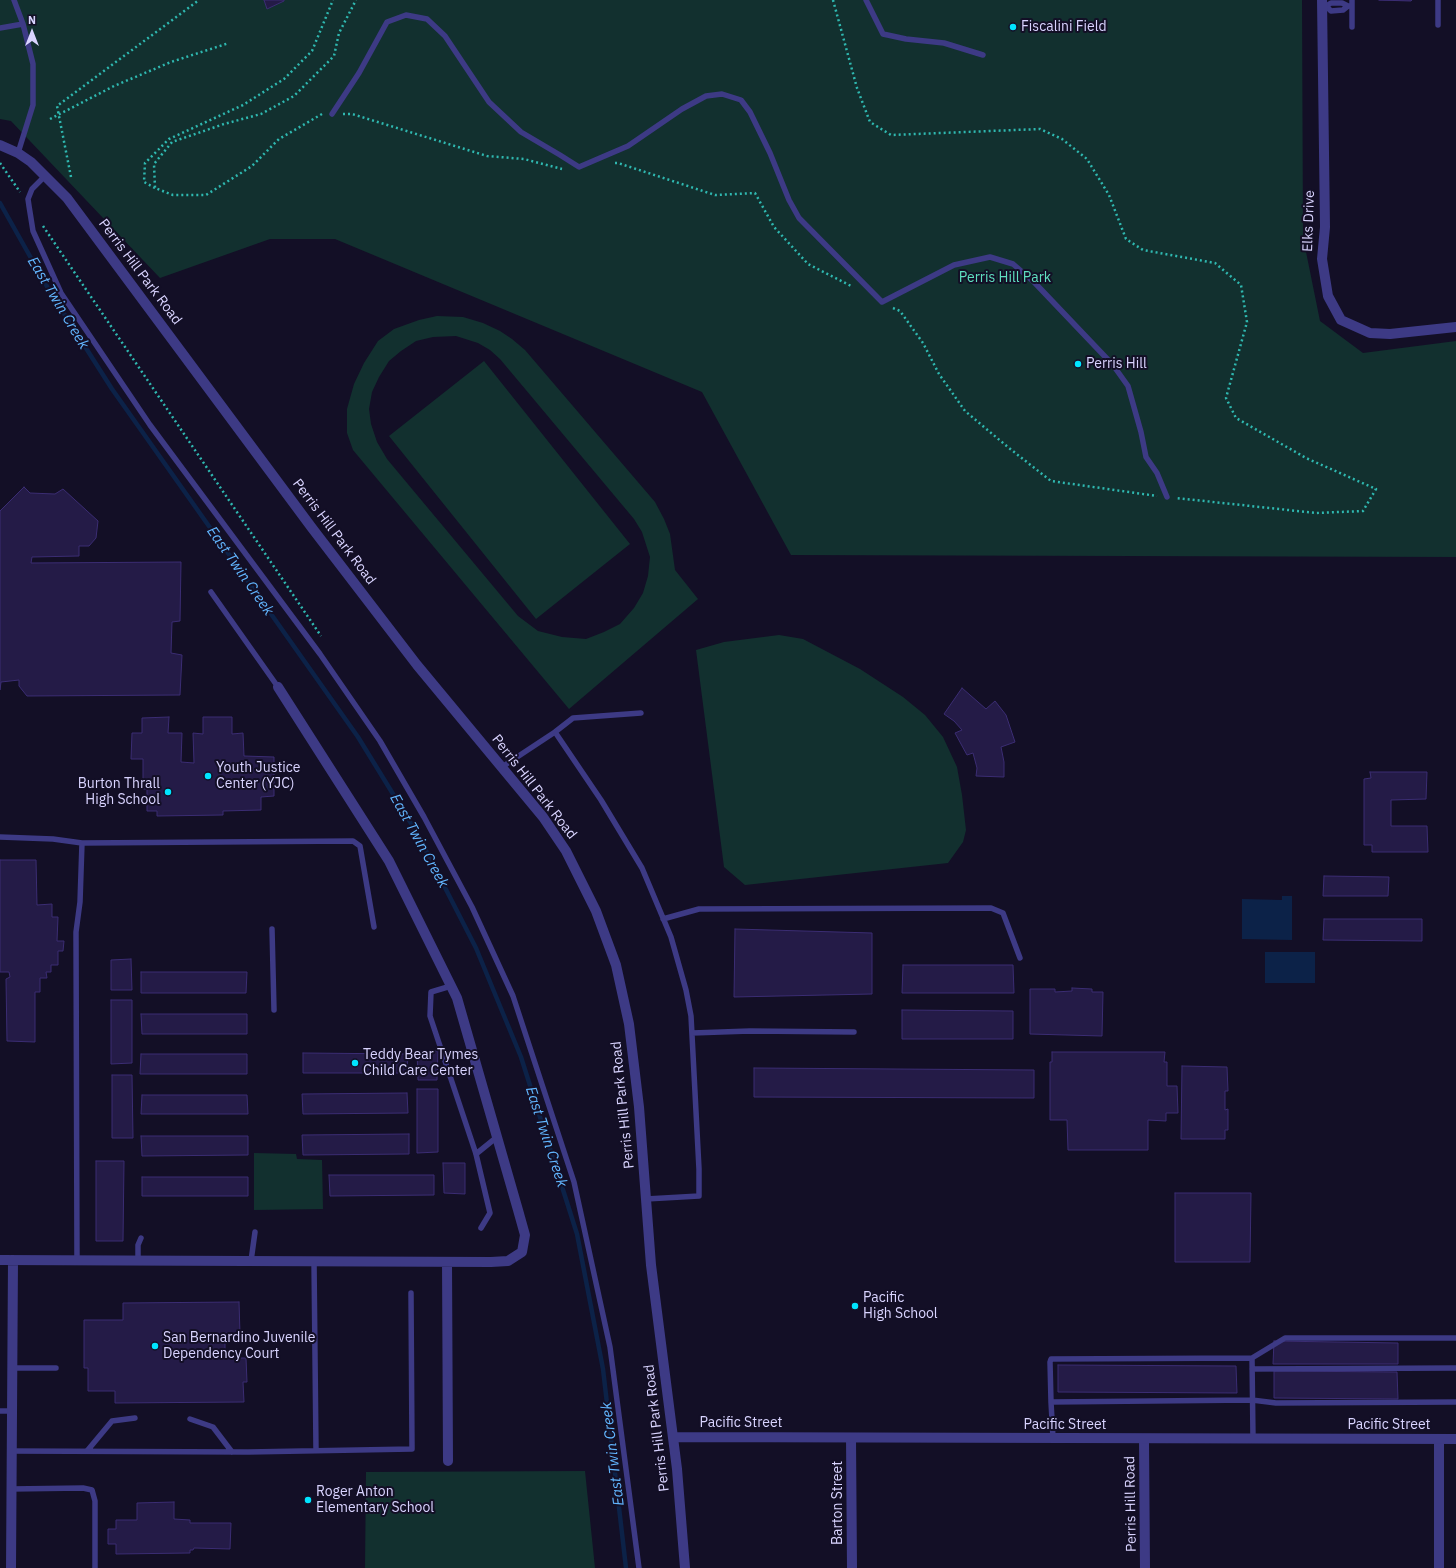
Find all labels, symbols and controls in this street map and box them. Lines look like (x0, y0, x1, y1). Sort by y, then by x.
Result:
north arrow (12, 12, 52, 52)
text: N (28, 13, 36, 27)
place label: Fiscalini Field (1021, 19, 1107, 35)
marker: Fiscalini Field (1008, 22, 1018, 32)
street label: Elks Drive (1300, 190, 1318, 252)
street label: Perris Hill Park Road (95, 216, 185, 328)
water label: East Twin Creek (23, 254, 93, 352)
park label: Perris Hill Park (959, 270, 1051, 286)
place label: Perris Hill (1086, 356, 1147, 372)
marker: Perris Hill (1073, 359, 1083, 369)
street label: Perris Hill Park Road (289, 476, 379, 588)
water label: East Twin Creek (203, 523, 277, 619)
street label: Perris Hill Park Road (488, 731, 580, 843)
place label: Youth Justice Center (YJC) (216, 760, 300, 792)
marker: Youth Justice Center (YJC) (203, 771, 213, 781)
place label: Burton Thrall High School (78, 776, 160, 808)
marker: Burton Thrall High School (163, 787, 173, 797)
water label: East Twin Creek (386, 791, 452, 891)
street label: Perris Hill Park Road (608, 1041, 638, 1169)
place label: Teddy Bear Tymes Child Care Center (363, 1047, 478, 1080)
marker: Teddy Bear Tymes Child Care Center (350, 1058, 360, 1068)
water label: East Twin Creek (521, 1084, 571, 1190)
place label: Pacific High School (863, 1290, 938, 1322)
marker: Pacific High School (850, 1301, 860, 1311)
place label: San Bernardino Juvenile Dependency Court (163, 1330, 316, 1362)
marker: San Bernardino Juvenile Dependency Court (150, 1341, 160, 1351)
street label: Perris Hill Park Road (641, 1364, 673, 1492)
water label: East Twin Creek (598, 1401, 628, 1507)
street label: Pacific Street (699, 1415, 783, 1431)
street label: Pacific Street (1023, 1417, 1107, 1433)
street label: Pacific Street (1347, 1417, 1431, 1433)
street label: Perris Hill Road (1122, 1456, 1140, 1552)
street label: Barton Street (830, 1461, 846, 1545)
place label: Roger Anton Elementary School (316, 1484, 434, 1516)
marker: Roger Anton Elementary School (303, 1495, 313, 1505)

